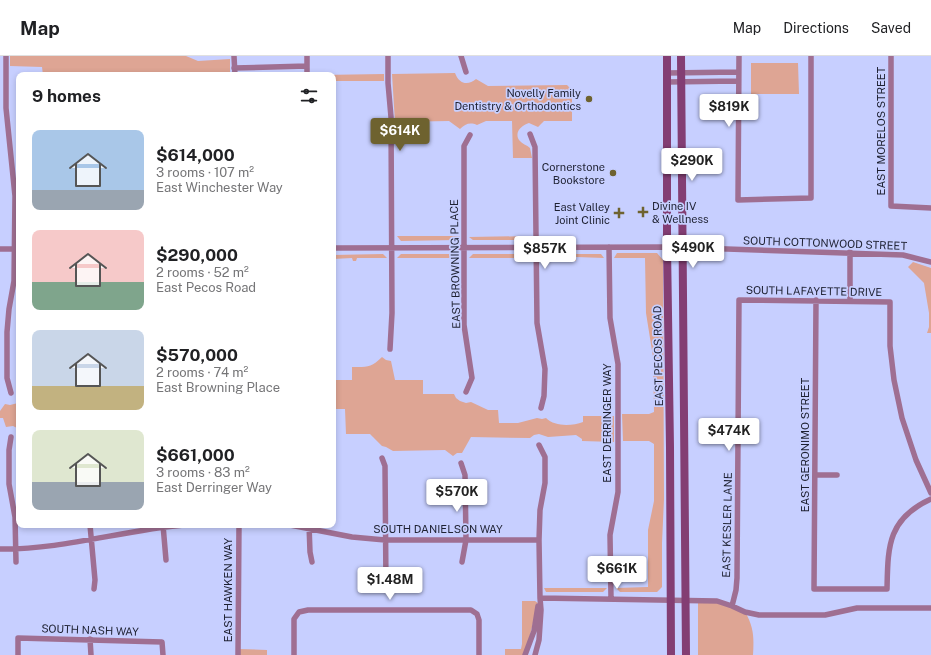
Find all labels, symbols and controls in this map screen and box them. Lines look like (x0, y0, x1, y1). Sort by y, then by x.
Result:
text: Map (20, 17, 60, 39)
text: Map (733, 20, 761, 36)
text: Directions (783, 20, 849, 36)
text: Saved (871, 20, 911, 36)
street label: EAST MORELOS STREET (875, 66, 887, 195)
icon: filters (298, 85, 320, 107)
text: 9 homes (32, 86, 101, 106)
place label: Novelly Family Dentistry & Orthodontics (454, 87, 581, 112)
marker: Novelly Family Dentistry & Orthodontics (584, 94, 594, 104)
pin: $819K (701, 94, 757, 128)
text: $819K (708, 99, 750, 114)
pin: $614K (372, 118, 428, 152)
text: $614K (380, 123, 420, 138)
text: $614,000 (156, 145, 235, 165)
icon: home (64, 146, 112, 194)
pin: $290K (664, 148, 720, 182)
text: $290K (670, 153, 714, 168)
place label: Cornerstone Bookstore (542, 161, 605, 186)
text: 3 rooms · 107 m² (156, 165, 254, 180)
marker: Cornerstone Bookstore (608, 168, 618, 178)
text: East Winchester Way (156, 180, 283, 195)
street label: EAST BROWNING PLACE (448, 199, 462, 329)
place label: Divine IV & Wellness (652, 200, 709, 225)
place label: East Valley Joint Clinic (554, 201, 610, 226)
marker: Divine IV & Wellness (637, 206, 649, 218)
marker: East Valley Joint Clinic (613, 207, 625, 219)
street label: SOUTH COTTONWOOD STREET (743, 234, 908, 252)
pin: $490K (665, 235, 721, 269)
pin: $857K (517, 236, 573, 270)
text: $490K (671, 240, 715, 255)
text: $857K (523, 241, 567, 256)
text: $290,000 (156, 245, 238, 265)
icon: home (64, 246, 112, 294)
text: 2 rooms · 52 m² (156, 265, 249, 280)
text: East Pecos Road (156, 280, 256, 295)
street label: SOUTH LAFAYETTE DRIVE (746, 284, 883, 298)
street label: EAST PECOS ROAD (651, 305, 665, 406)
text: $570,000 (156, 345, 238, 365)
icon: home (64, 346, 112, 394)
street label: EAST DERRINGER WAY (601, 363, 613, 483)
text: 2 rooms · 74 m² (156, 365, 248, 380)
street label: EAST GERONIMO STREET (799, 377, 811, 512)
text: East Browning Place (156, 380, 280, 395)
pin: $474K (701, 418, 757, 452)
text: $474K (707, 423, 751, 438)
text: $661,000 (156, 445, 235, 465)
icon: home (64, 446, 112, 494)
text: 3 rooms · 83 m² (156, 465, 250, 480)
street label: EAST KESLER LANE (720, 472, 734, 578)
pin: $570K (429, 479, 485, 513)
text: East Derringer Way (156, 480, 272, 495)
text: $570K (435, 484, 479, 499)
street label: SOUTH DANIELSON WAY (373, 523, 503, 535)
street label: EAST HAWKEN WAY (222, 538, 234, 642)
pin: $661K (589, 556, 645, 590)
text: $661K (597, 561, 637, 576)
pin: $1.48M (357, 567, 423, 601)
text: $1.48M (366, 572, 414, 587)
street label: SOUTH NASH WAY (41, 622, 139, 638)

